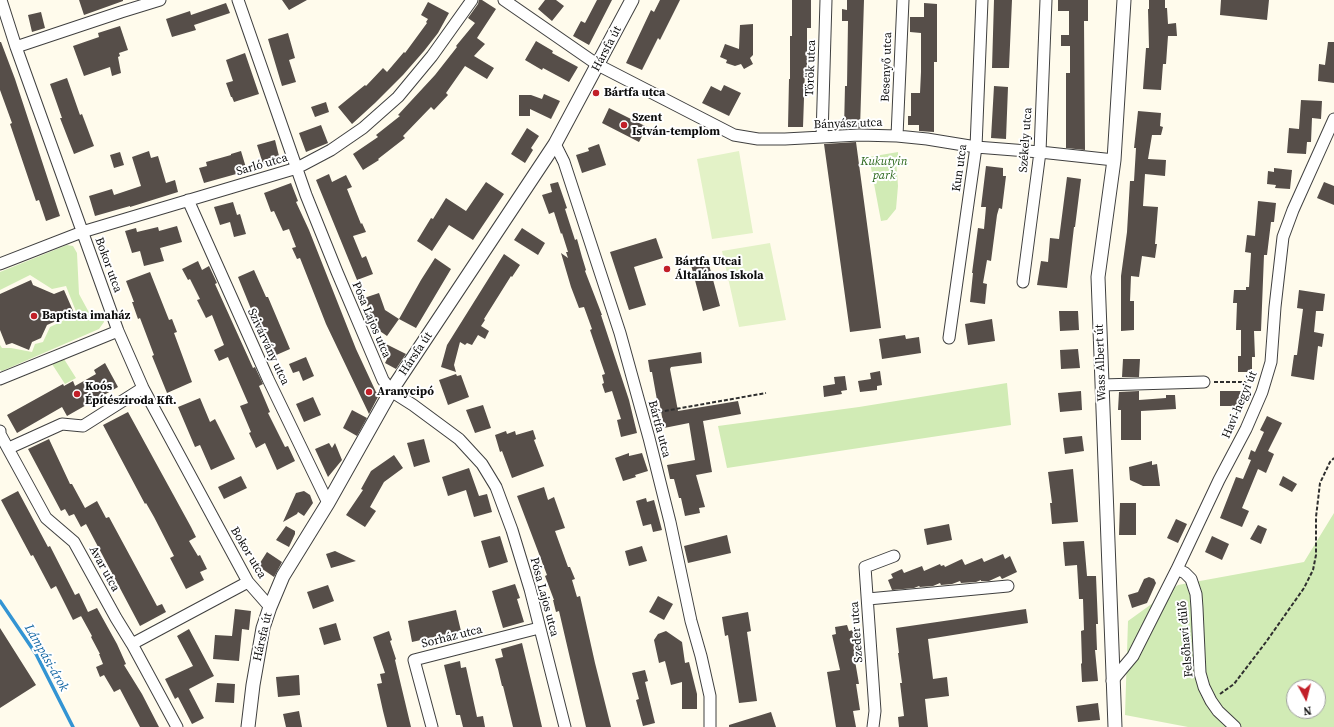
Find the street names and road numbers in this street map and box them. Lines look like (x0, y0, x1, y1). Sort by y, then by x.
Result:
street label: Hársfa út (589, 24, 625, 74)
street label: Besenyő utca (879, 32, 895, 102)
street label: Török utca (803, 39, 819, 97)
street label: Székely utca (1017, 107, 1035, 173)
street label: Bányász utca (813, 116, 883, 132)
street label: Kun utca (950, 143, 970, 193)
street label: Sarló utca (235, 151, 289, 179)
street label: Bokor utca (91, 235, 125, 295)
street label: Pósa Lajos utca (348, 280, 394, 360)
street label: Szivárvány utca (244, 306, 292, 388)
street label: Wass Albert út (1092, 324, 1110, 402)
street label: Hársfa út (396, 329, 436, 379)
street label: Havi-hegyi út (1219, 369, 1261, 441)
street label: Bártfa utca (644, 399, 674, 459)
street label: Bokor utca (227, 525, 269, 581)
street label: Avar utca (86, 544, 122, 594)
street label: Pósa Lajos utca (526, 556, 562, 638)
street label: Felsőhavi dűlő (1175, 600, 1197, 678)
street label: Szeder utca (848, 601, 866, 663)
street label: Hársfa út (250, 611, 276, 663)
street label: Sorház utca (420, 622, 484, 652)

